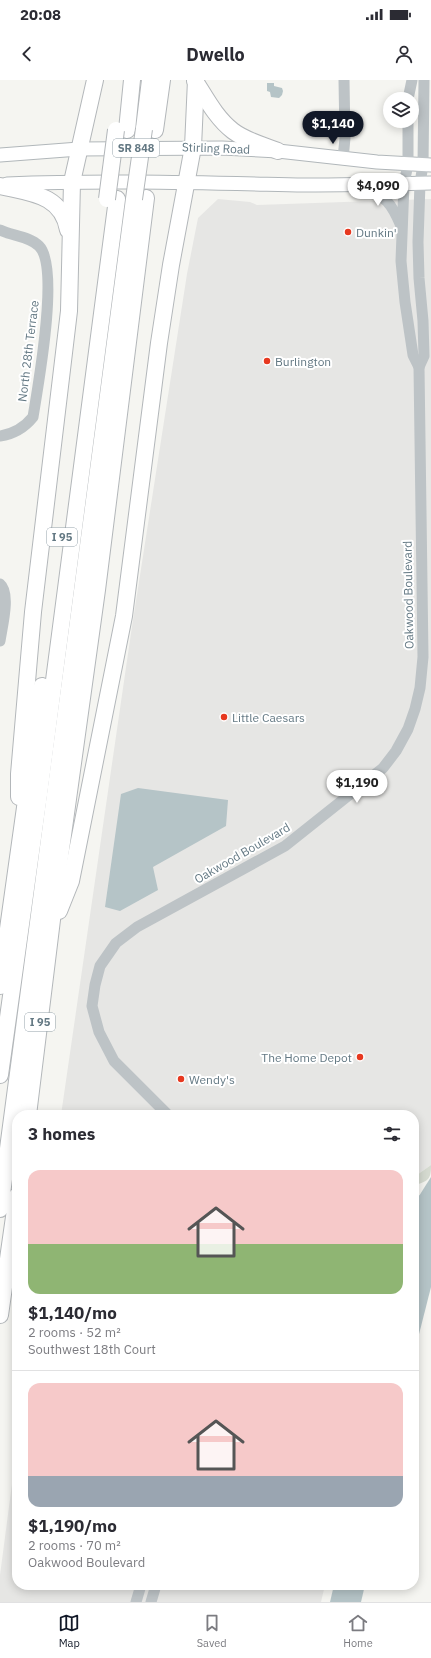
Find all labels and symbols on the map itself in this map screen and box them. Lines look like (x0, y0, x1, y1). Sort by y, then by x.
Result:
pin: $1,140 (300, 111, 366, 145)
road number: SR 848 (113, 139, 159, 157)
street label: Stirling Road (182, 139, 250, 157)
pin: $4,090 (345, 173, 411, 207)
place label: Dunkin' (356, 225, 397, 240)
marker: Dunkin' (343, 227, 353, 237)
street label: North 28th Terrace (14, 299, 42, 403)
place label: Burlington (275, 354, 331, 369)
marker: Burlington (262, 356, 272, 366)
road number: I 95 (47, 528, 77, 546)
street label: Oakwood Boulevard (400, 541, 416, 649)
place label: Little Caesars (232, 710, 305, 725)
marker: Little Caesars (219, 712, 229, 722)
pin: $1,190 (324, 770, 390, 804)
street label: Oakwood Boulevard (191, 819, 293, 887)
road number: I 95 (25, 1013, 55, 1031)
place label: The Home Depot (261, 1050, 352, 1065)
marker: The Home Depot (355, 1052, 365, 1062)
place label: Wendy's (189, 1072, 235, 1087)
marker: Wendy's (176, 1074, 186, 1084)

